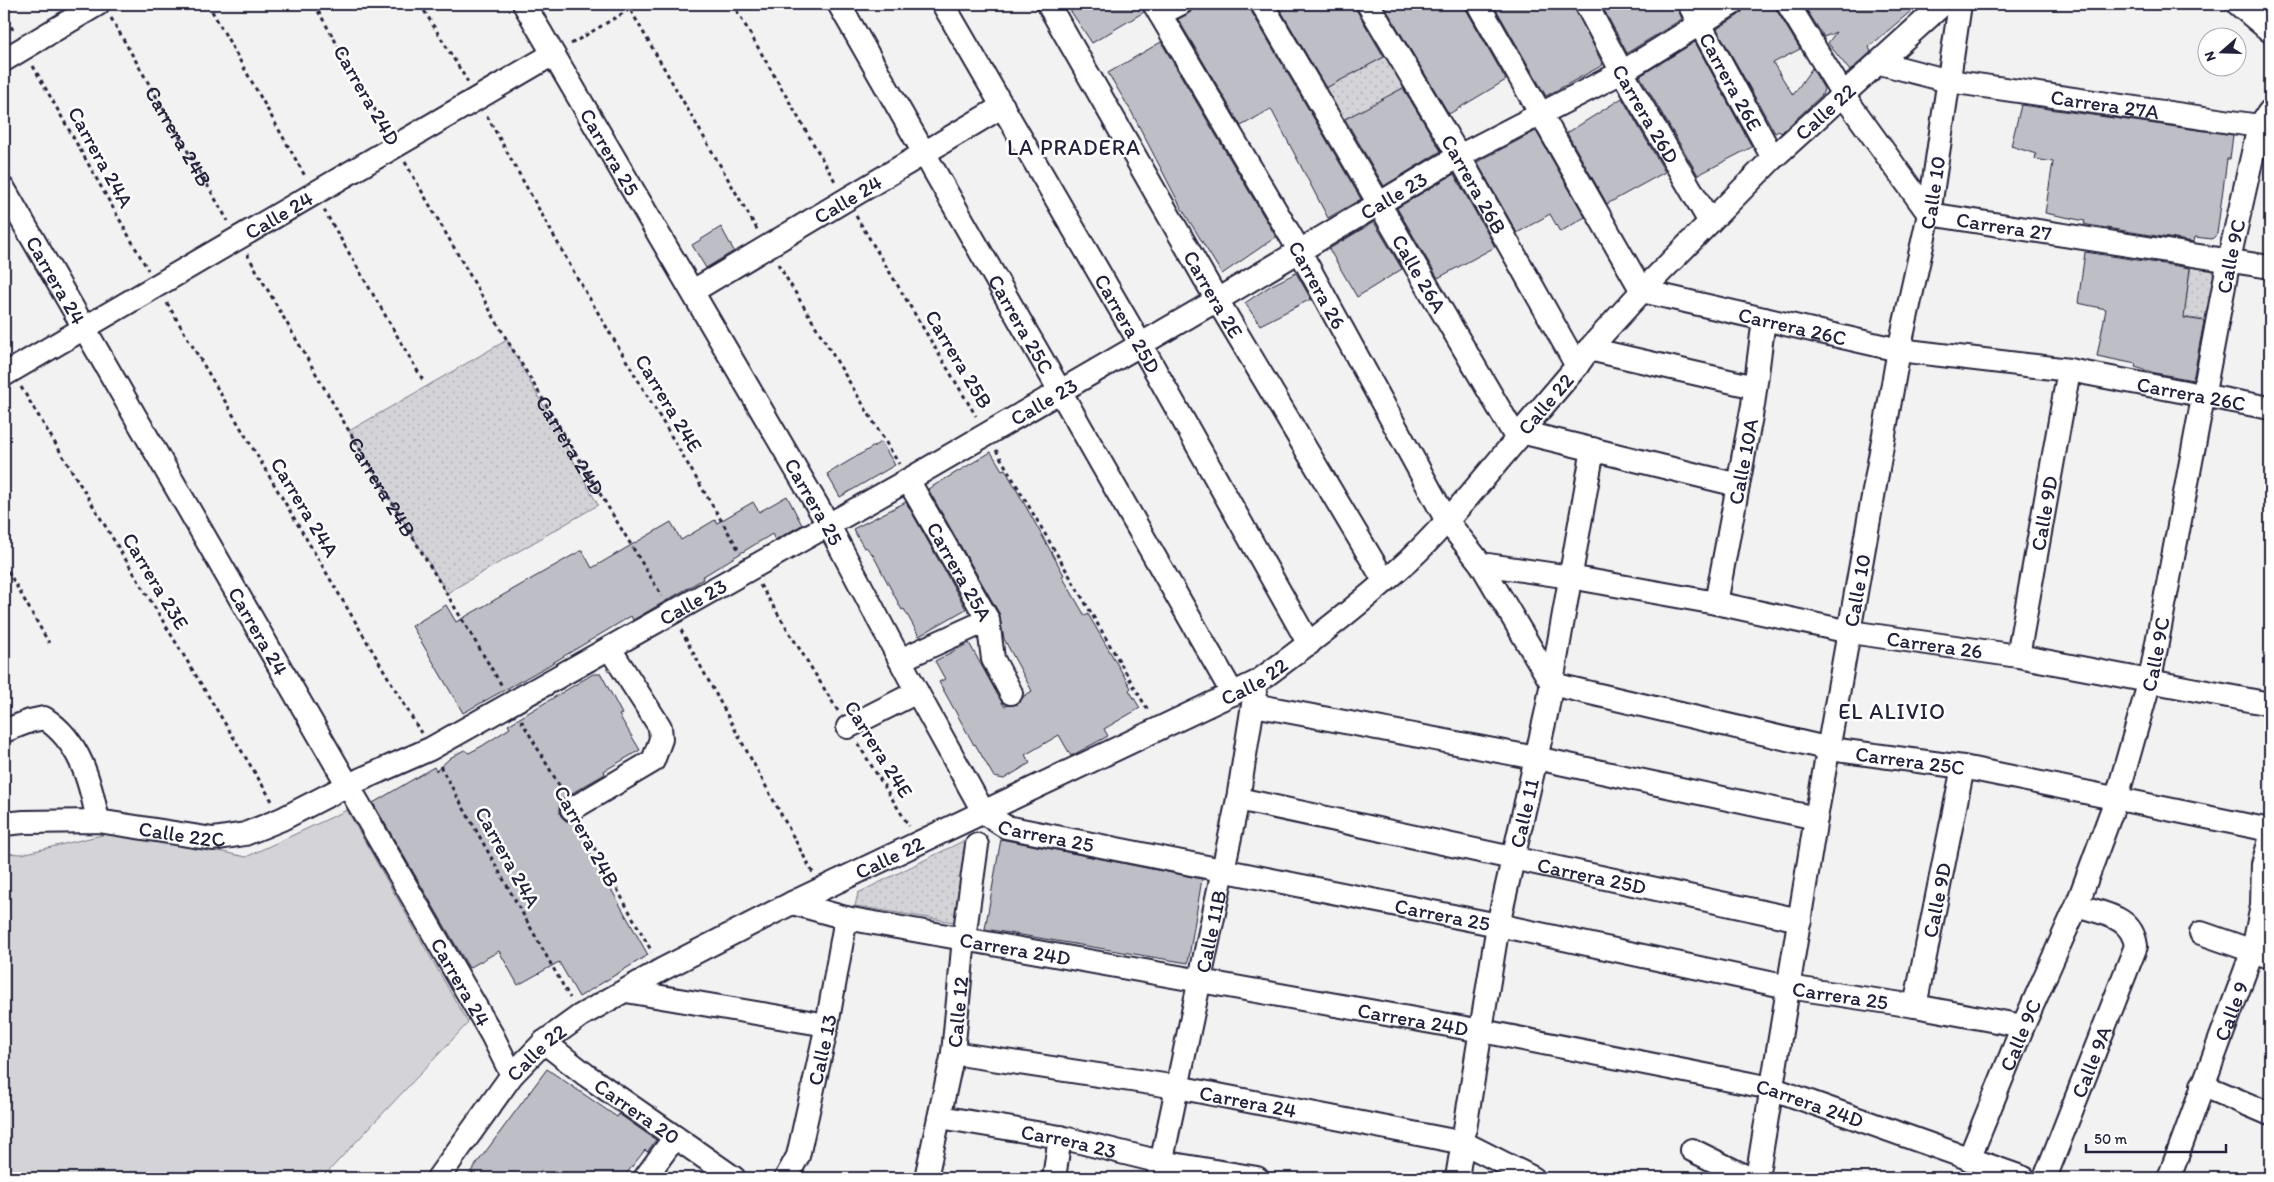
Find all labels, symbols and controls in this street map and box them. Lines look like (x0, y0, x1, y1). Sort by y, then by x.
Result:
street label: Carrera 26E (1694, 28, 1768, 135)
north arrow (2196, 28, 2246, 78)
street label: Carrera 24D (328, 40, 406, 150)
text: N (2201, 49, 2220, 64)
street label: Carrera 26D (1608, 60, 1685, 168)
street label: Calle 22 (1789, 77, 1860, 145)
street label: Carrera 24B (140, 81, 218, 191)
street label: Carrera 27A (2049, 83, 2162, 124)
street label: Carrera 24A (63, 102, 139, 212)
street label: Carrera 25 (575, 104, 646, 200)
street label: Carrera 26B (1436, 130, 1513, 238)
district label: LA PRADERA (1007, 134, 1141, 161)
street label: Calle 10 (1914, 154, 1950, 232)
street label: Calle 23 (1355, 165, 1431, 225)
street label: Calle 24 (809, 169, 886, 229)
street label: Calle 24 (240, 185, 317, 244)
street label: Carrera 27 (1955, 206, 2053, 245)
street label: Calle 9C (2210, 217, 2250, 296)
street label: Calle 26A (1387, 229, 1453, 317)
street label: Carrera 24 (21, 231, 92, 329)
street label: Carrera 26 (1284, 236, 1352, 333)
street label: Carrera 2E (1179, 246, 1249, 342)
street label: Carrera 25C (983, 269, 1060, 378)
street label: Carrera 25D (1090, 269, 1167, 377)
street label: Carrera 26C (1736, 301, 1849, 350)
street label: Carrera 25B (920, 305, 998, 413)
street label: Carrera 24E (630, 349, 708, 457)
street label: Calle 22 (1512, 368, 1578, 440)
street label: Carrera 26C (2135, 371, 2248, 416)
street label: Calle 23 (1005, 372, 1082, 430)
street label: Carrera 24D (531, 391, 610, 500)
street label: Calle 10A (1722, 416, 1763, 507)
street label: Carrera 24B (343, 432, 422, 541)
street label: Carrera 24A (266, 453, 345, 562)
street label: Carrera 25 (779, 453, 849, 549)
street label: Calle 9D (2024, 474, 2062, 553)
street label: Carrera 25A (922, 517, 999, 626)
street label: Carrera 23E (117, 528, 195, 634)
street label: Calle 10 (1838, 552, 1875, 629)
street label: Calle 23 (654, 572, 731, 630)
street label: Carrera 24 (223, 582, 294, 680)
street label: Calle 9C (2135, 615, 2174, 695)
street label: Carrera 26 (1885, 625, 1985, 663)
street label: Calle 22 (1216, 652, 1292, 710)
street label: Carrera 24E (839, 696, 919, 802)
district label: EL ALIVIO (1838, 698, 1946, 725)
street label: Carrera 25C (1854, 740, 1967, 780)
street label: Calle 11 (1503, 776, 1544, 850)
street label: Carrera 24B (549, 781, 625, 891)
street label: Carrera 24A (470, 802, 546, 912)
street label: Carrera 25 (993, 813, 1096, 857)
street label: Calle 22C (137, 815, 227, 852)
street label: Calle 22 (851, 830, 928, 884)
street label: Carrera 25D (1535, 851, 1649, 899)
street label: Calle 9D (1917, 860, 1956, 940)
street label: Calle 11B (1189, 888, 1231, 975)
street label: Carrera 25 (1393, 892, 1492, 936)
street label: Carrera 24D (958, 926, 1073, 970)
street label: Carrera 24 (426, 933, 497, 1031)
street label: Calle 12 (941, 975, 973, 1049)
street label: Carrera 25 (1791, 975, 1890, 1014)
street label: Calle 9 (2208, 978, 2253, 1044)
street label: Calle 9C (1994, 995, 2046, 1075)
street label: Carrera 24D (1356, 997, 1471, 1041)
street label: Calle 13 (802, 1012, 841, 1088)
street label: Calle 22 (501, 1018, 571, 1086)
street label: Calle 9A (2065, 1021, 2116, 1101)
street label: Carrera 20 (590, 1072, 685, 1149)
street label: Carrera 24D (1754, 1073, 1867, 1133)
street label: Carrera 24 (1197, 1079, 1299, 1123)
street label: Carrera 23 (1019, 1118, 1119, 1163)
scale bar (2086, 1122, 2226, 1154)
text: 50 m (2094, 1130, 2127, 1148)

